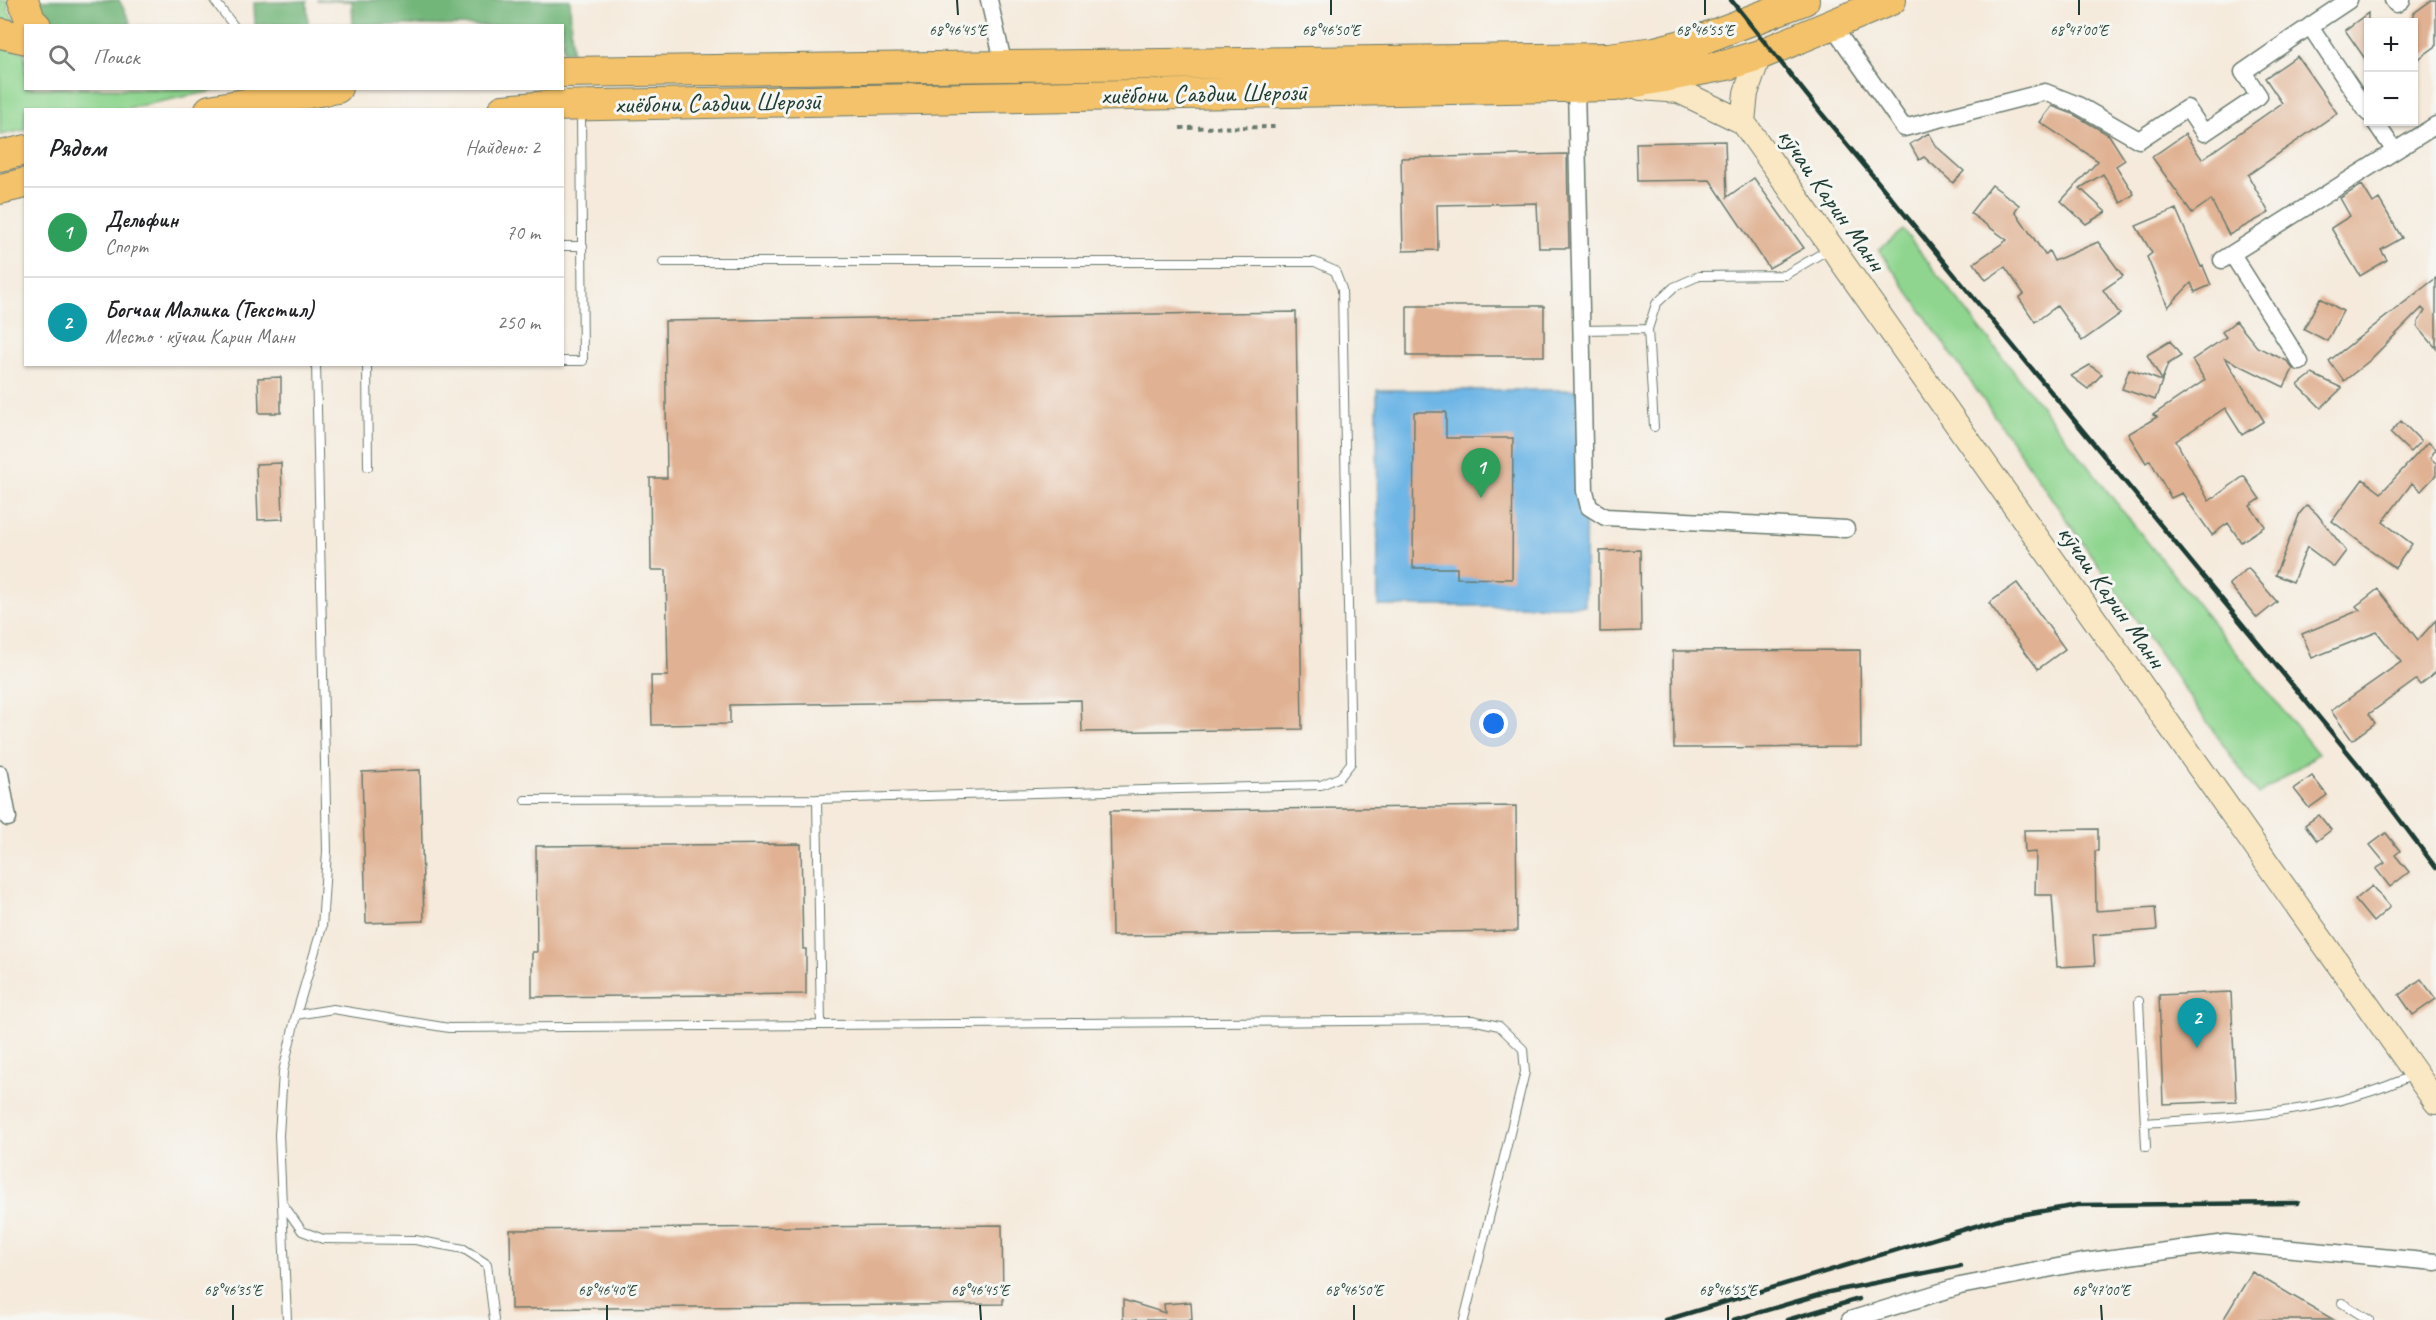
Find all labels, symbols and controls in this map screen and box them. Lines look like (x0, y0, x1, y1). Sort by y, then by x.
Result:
map controls (2364, 18, 2418, 126)
button: + (2364, 18, 2418, 72)
text: 68°46'45"E (929, 21, 989, 40)
text: 68°46'50"E (1302, 21, 1362, 40)
text: 68°46'55"E (1676, 21, 1736, 40)
text: 68°47'00"E (2050, 21, 2110, 40)
search box (24, 24, 564, 90)
icon: search (45, 41, 78, 74)
text: Поиск (93, 43, 139, 71)
button: − (2364, 72, 2418, 126)
street label: хиёбони Саъдии Шерозӣ (1101, 75, 1309, 112)
street label: хиёбони Саъдии Шерозӣ (615, 84, 823, 121)
street label: кӯчаи Карин Манн (1770, 121, 1894, 279)
text: Рядом (48, 131, 106, 164)
text: Найдено: 2 (465, 135, 540, 160)
text: Дельфин (105, 206, 178, 234)
text: 1 (63, 220, 72, 245)
text: 70 m (506, 220, 540, 245)
text: Спорт (105, 234, 148, 259)
text: Богчаи Малика (Текстил) (105, 296, 314, 324)
text: 2 (63, 310, 72, 335)
text: 250 m (497, 310, 540, 335)
text: Место · кӯчаи Карин Манн (105, 324, 295, 349)
pin: 1 (1462, 448, 1500, 498)
street label: кӯчаи Карин Манн (2050, 518, 2174, 676)
your location (1479, 709, 1508, 738)
pin: 2 (2178, 998, 2216, 1048)
text: 68°46'35"E (204, 1281, 264, 1300)
text: 68°46'40"E (578, 1281, 638, 1300)
text: 68°46'45"E (951, 1281, 1011, 1300)
text: 68°46'50"E (1325, 1281, 1385, 1300)
text: 68°46'55"E (1699, 1281, 1759, 1300)
text: 68°47'00"E (2072, 1281, 2132, 1300)

